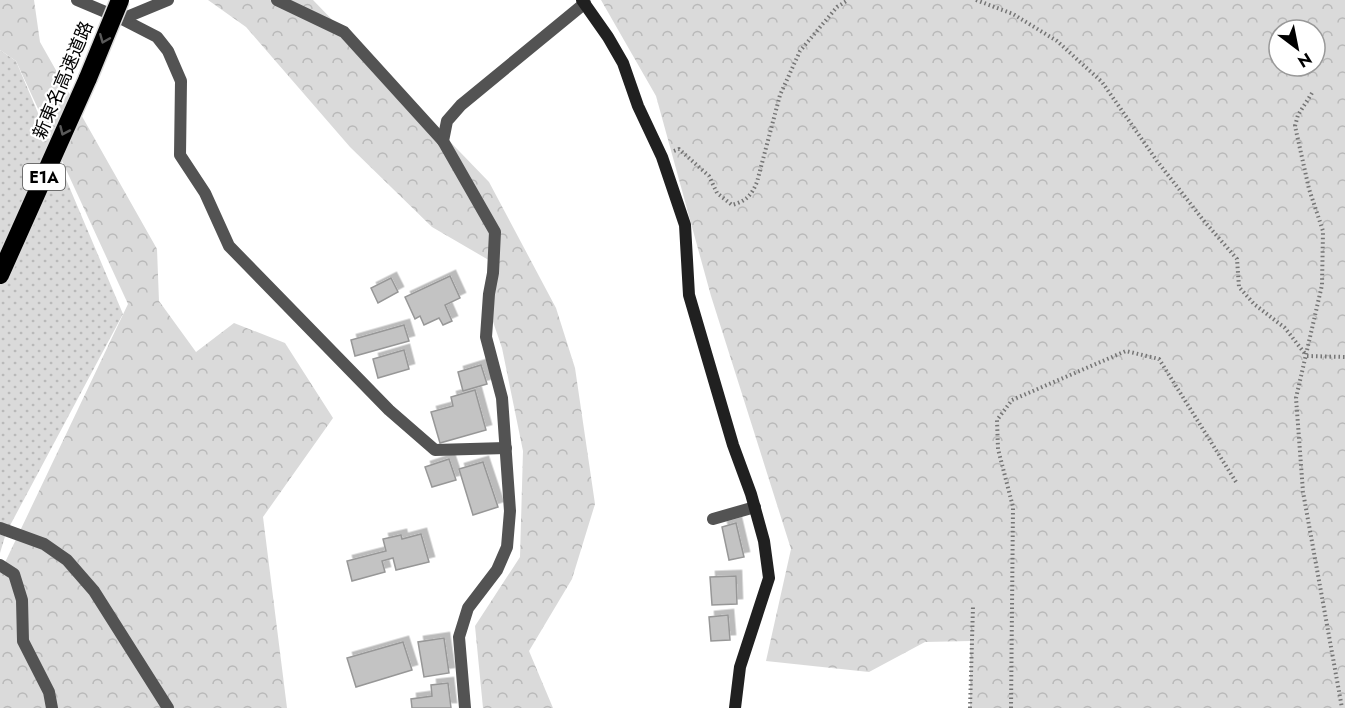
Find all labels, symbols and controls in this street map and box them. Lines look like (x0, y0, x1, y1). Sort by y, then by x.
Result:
street label: 新東名高速道路 (26, 17, 100, 143)
north arrow (1267, 18, 1327, 78)
one-way arrow (99, 33, 111, 44)
text: N (1293, 47, 1316, 73)
one-way arrow (60, 125, 72, 136)
road number: E1A (23, 164, 65, 190)

